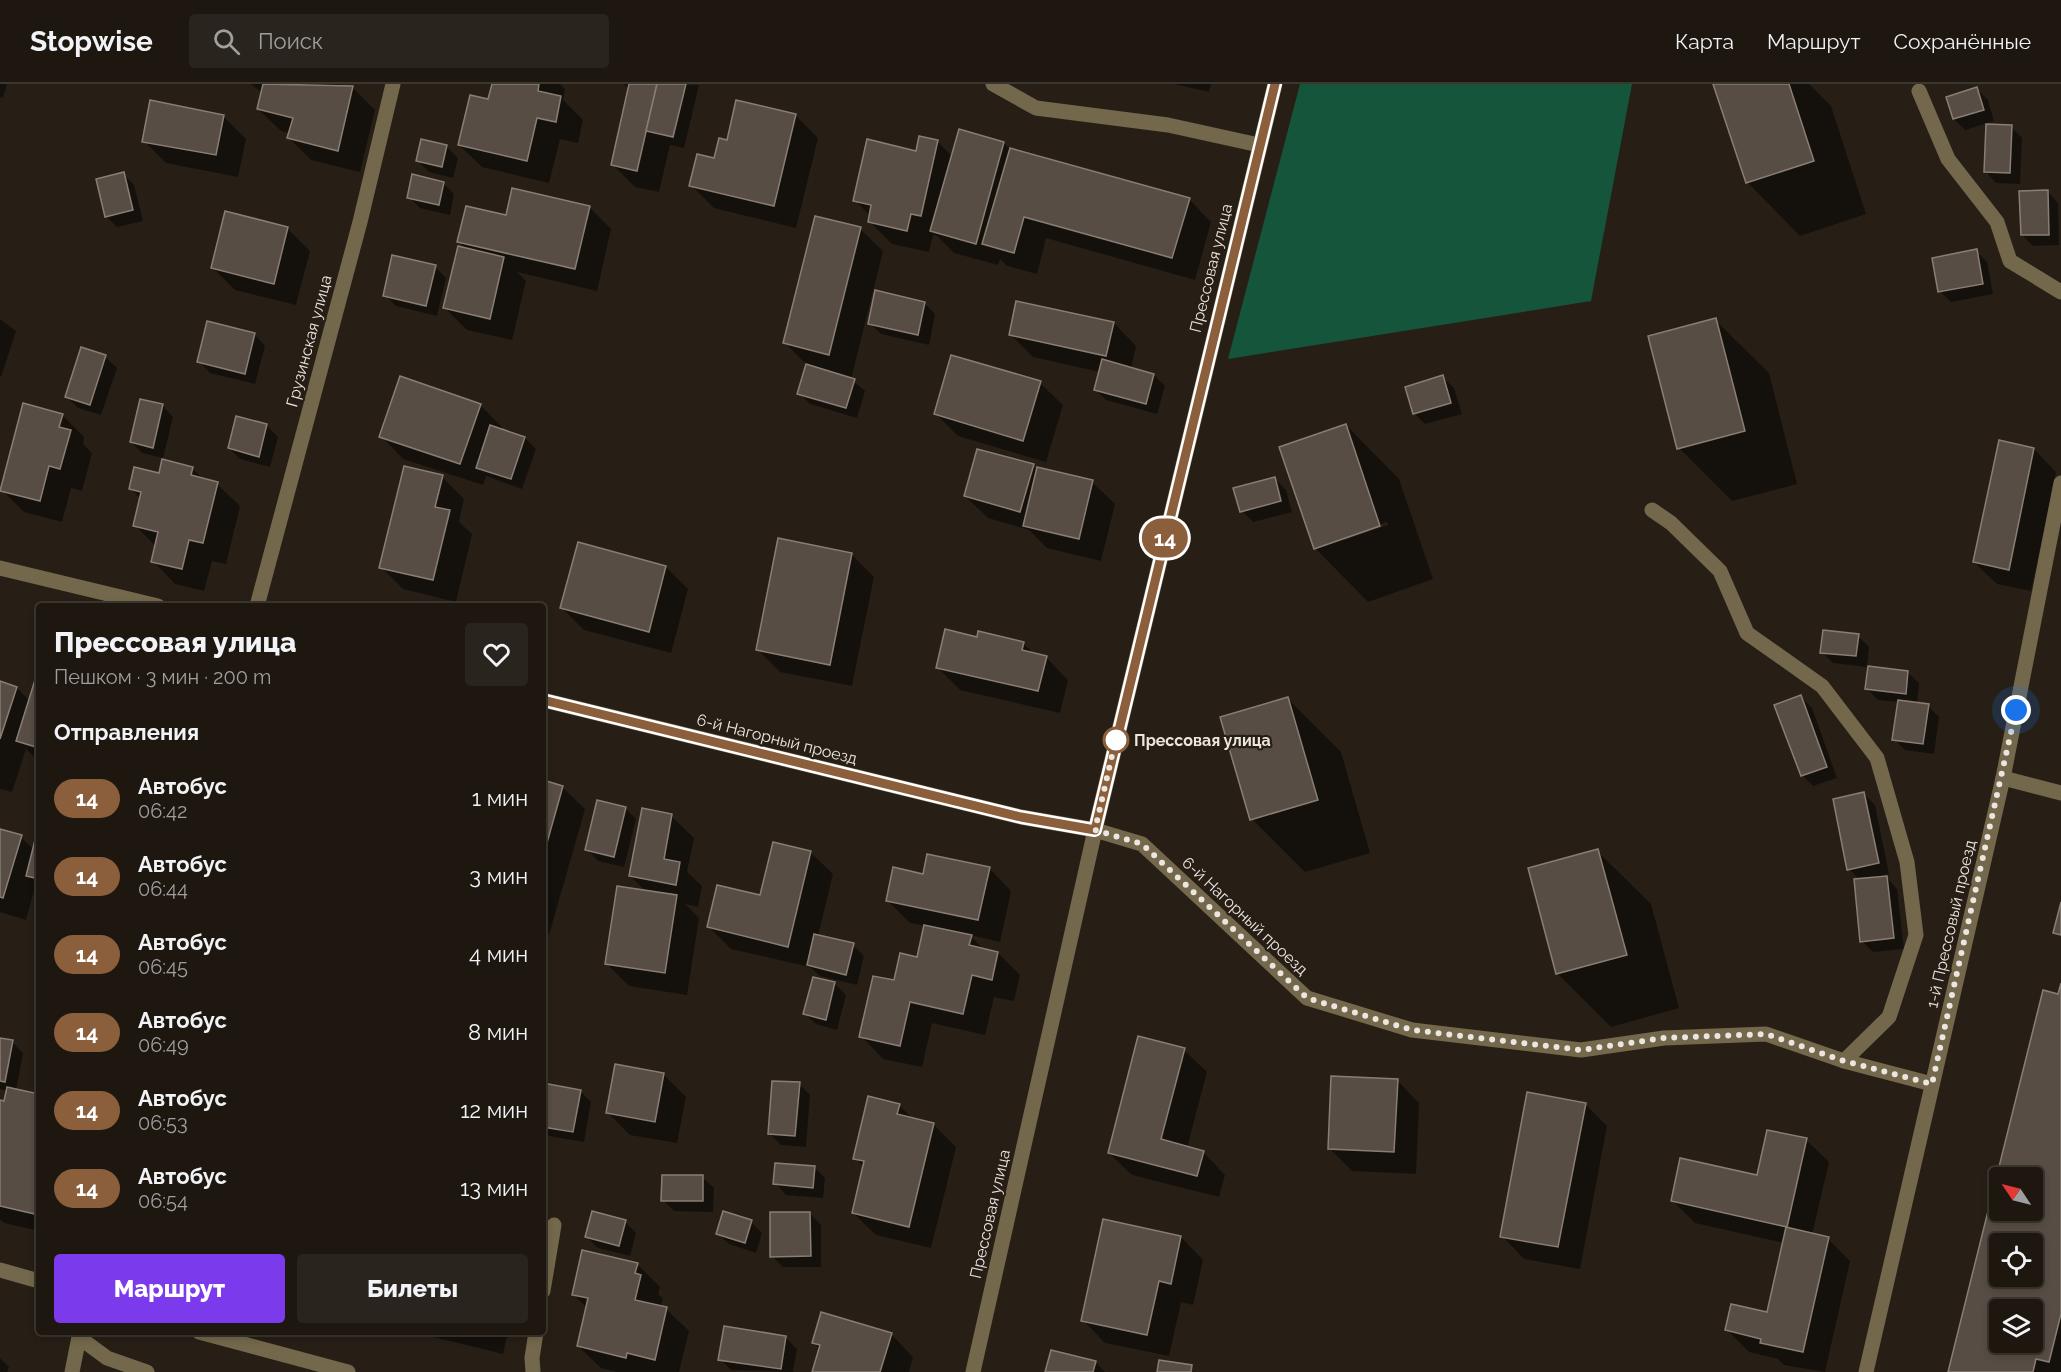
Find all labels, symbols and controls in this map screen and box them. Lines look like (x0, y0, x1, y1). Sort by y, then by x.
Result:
search box (189, 14, 609, 68)
text: Stopwise (30, 25, 153, 58)
icon: search (210, 25, 243, 58)
text: Поиск (258, 28, 323, 54)
text: Карта (1675, 29, 1734, 54)
text: Маршрут (1767, 29, 1860, 54)
text: Сохранённые (1893, 29, 2031, 54)
street label: Прессовая улица (1186, 202, 1236, 334)
street label: Грузинская улица (282, 273, 336, 409)
line badge: 14 (1138, 518, 1192, 558)
text: 14 (1154, 526, 1176, 551)
button: heart (465, 623, 528, 686)
text: Прессовая улица (54, 626, 296, 659)
text: Пешком · 3 мин · 200 m (54, 665, 271, 689)
your location (2001, 695, 2031, 725)
street label: 6-й Нагорный проезд (695, 710, 859, 768)
text: Отправления (54, 719, 199, 745)
marker: Прессовая улица (1103, 727, 1129, 753)
place label: Прессовая улица (1134, 731, 1271, 750)
text: Автобус (138, 773, 227, 799)
text: 1 мин (472, 785, 528, 811)
text: 14 (76, 786, 98, 811)
text: 06:42 (138, 799, 187, 823)
street label: 1-й Прессовый проезд (1922, 838, 1980, 1010)
text: Автобус (138, 851, 227, 877)
street label: 6-й Нагорный проезд (1178, 853, 1312, 979)
text: 3 мин (469, 863, 528, 889)
text: 14 (76, 864, 98, 889)
text: 06:44 (138, 877, 188, 901)
text: Автобус (138, 929, 227, 955)
text: 4 мин (469, 941, 528, 967)
text: 14 (76, 942, 98, 967)
text: 06:45 (138, 955, 188, 979)
text: Автобус (138, 1007, 227, 1033)
text: 8 мин (468, 1019, 528, 1045)
text: 14 (76, 1020, 98, 1045)
text: 06:49 (138, 1033, 189, 1057)
text: Автобус (138, 1085, 227, 1111)
text: 12 мин (460, 1097, 528, 1123)
text: 14 (76, 1098, 98, 1123)
text: 06:53 (138, 1111, 188, 1135)
street label: Прессовая улица (966, 1148, 1014, 1280)
text: Автобус (138, 1163, 227, 1189)
north arrow (1989, 1167, 2043, 1221)
map controls (1989, 1167, 2043, 1353)
text: 13 мин (460, 1175, 528, 1201)
text: 14 (76, 1176, 98, 1201)
text: 06:54 (138, 1189, 188, 1213)
button: locate (1989, 1233, 2043, 1287)
button: Маршрут (54, 1254, 285, 1323)
button: Билеты (297, 1254, 528, 1323)
button: layers (1989, 1299, 2043, 1353)

